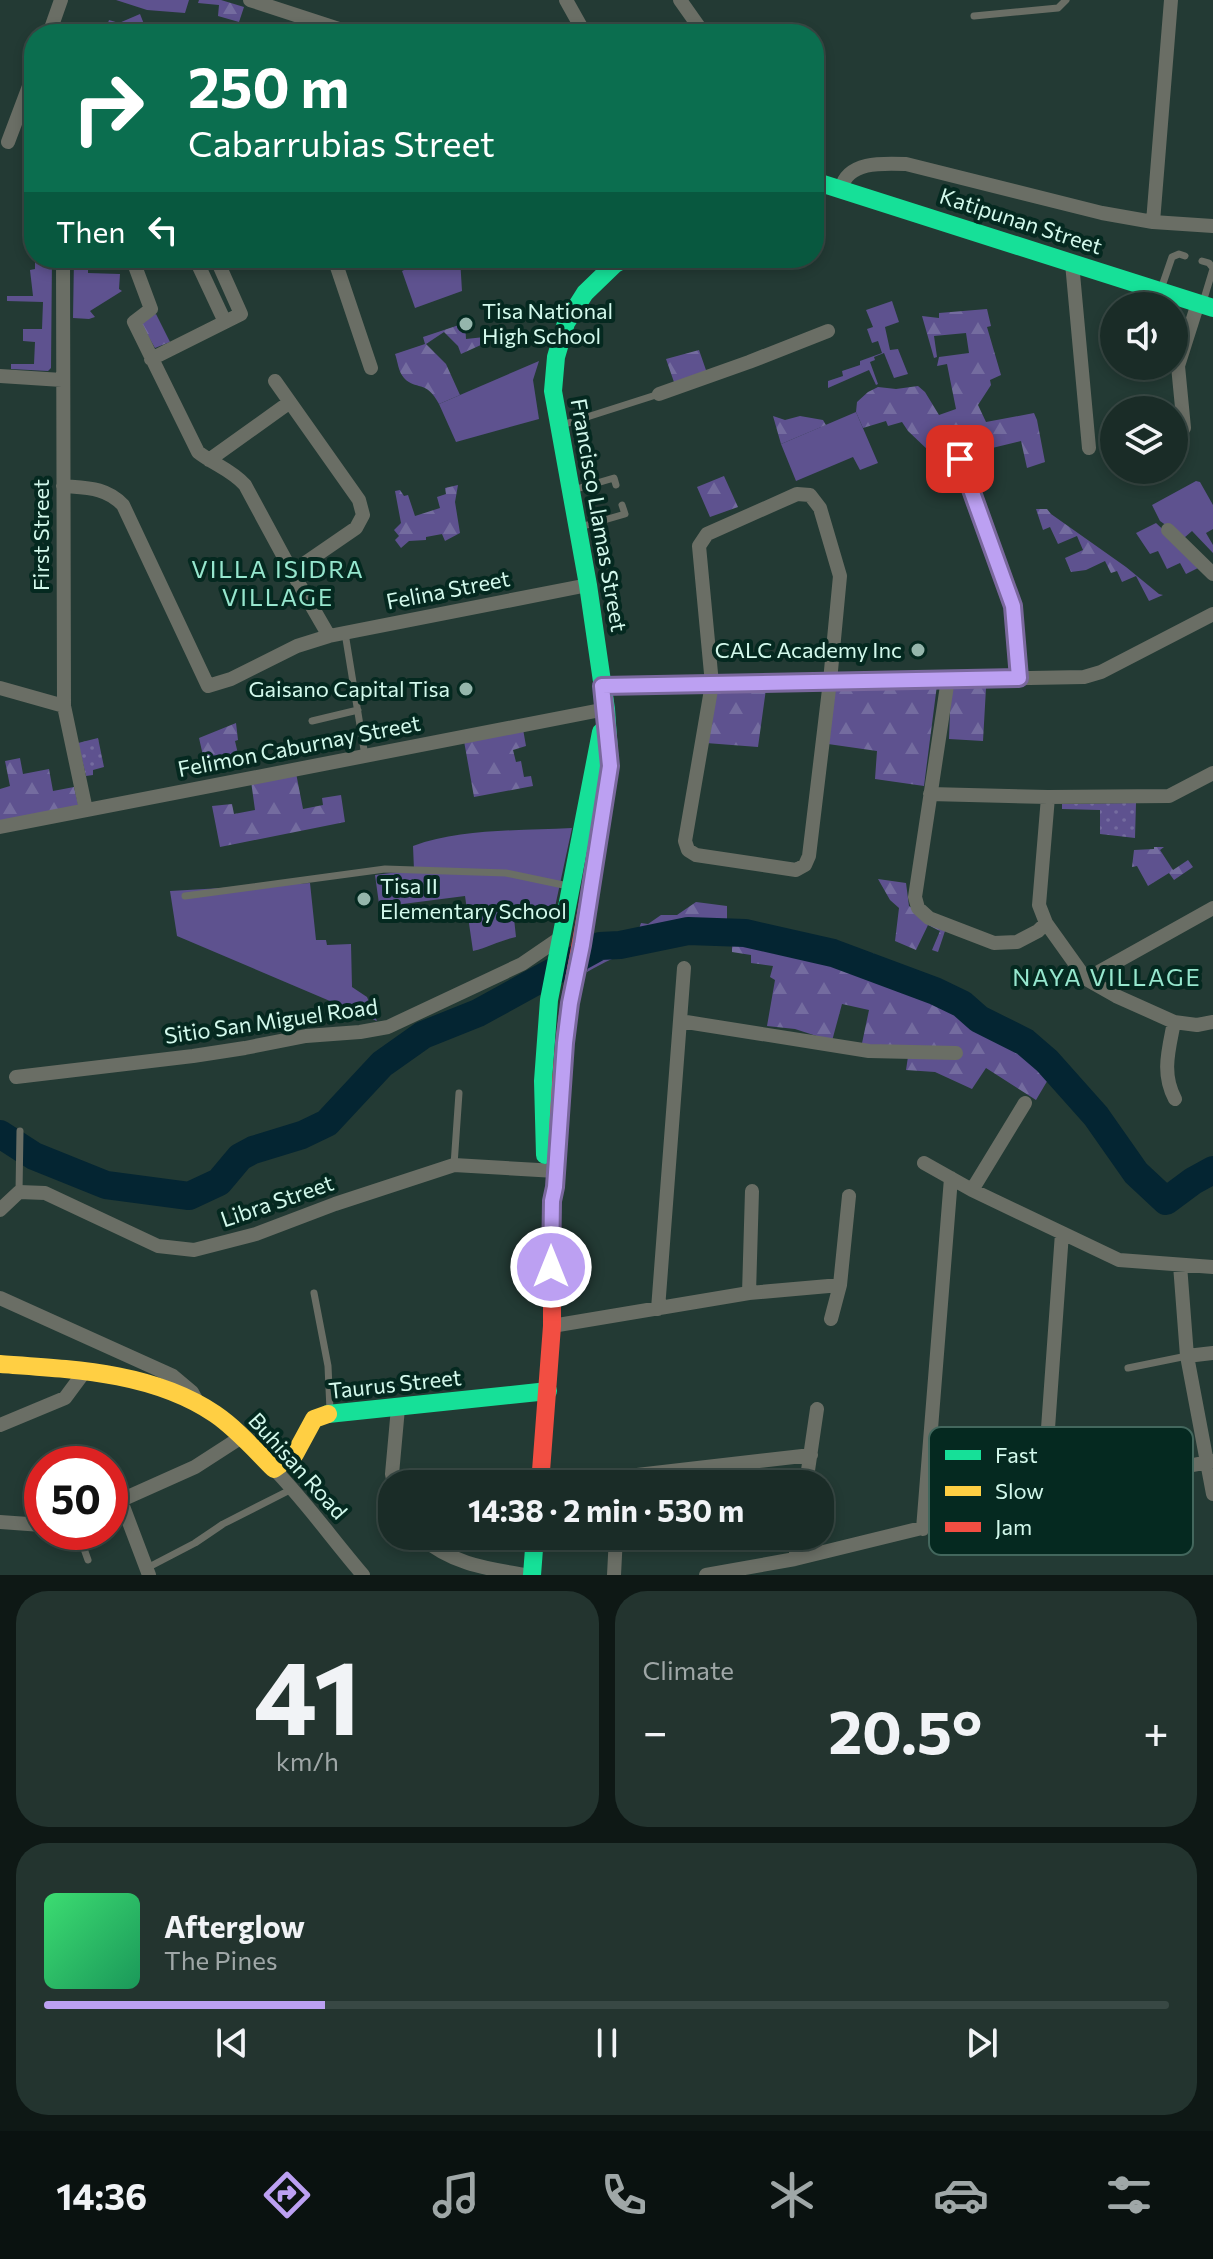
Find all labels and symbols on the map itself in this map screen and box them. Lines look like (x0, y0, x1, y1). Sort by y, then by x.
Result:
street label: Katipunan Street (936, 182, 1106, 260)
place label: Tisa National High School (482, 297, 613, 349)
marker: Tisa National High School (457, 315, 475, 333)
street label: Francisco Llamas Street (566, 396, 633, 634)
pin (926, 425, 994, 493)
street label: First Street (27, 479, 54, 591)
district label: VILLA ISIDRA VILLAGE (191, 554, 365, 611)
street label: Felina Street (384, 564, 512, 615)
place label: CALC Academy Inc (715, 636, 902, 663)
marker: CALC Academy Inc (909, 641, 927, 659)
place label: Gaisano Capital Tisa (248, 675, 450, 702)
marker: Gaisano Capital Tisa (457, 680, 475, 698)
street label: Felimon Caburnay Street (175, 709, 422, 782)
place label: Tisa II Elementary School (380, 872, 567, 924)
marker: Tisa II Elementary School (355, 890, 373, 908)
district label: NAYA VILLAGE (1012, 962, 1202, 991)
street label: Sitio San Miguel Road (162, 992, 380, 1049)
street label: Libra Street (217, 1169, 337, 1232)
position arrow (509, 1225, 593, 1309)
street label: Taurus Street (327, 1363, 463, 1404)
street label: Buhisan Road (243, 1407, 353, 1525)
legend (929, 1427, 1193, 1555)
text: Fast (995, 1441, 1038, 1468)
speed limit sign: 50 (24, 1446, 128, 1550)
text: Slow (995, 1477, 1044, 1504)
text: Jam (995, 1513, 1032, 1540)

